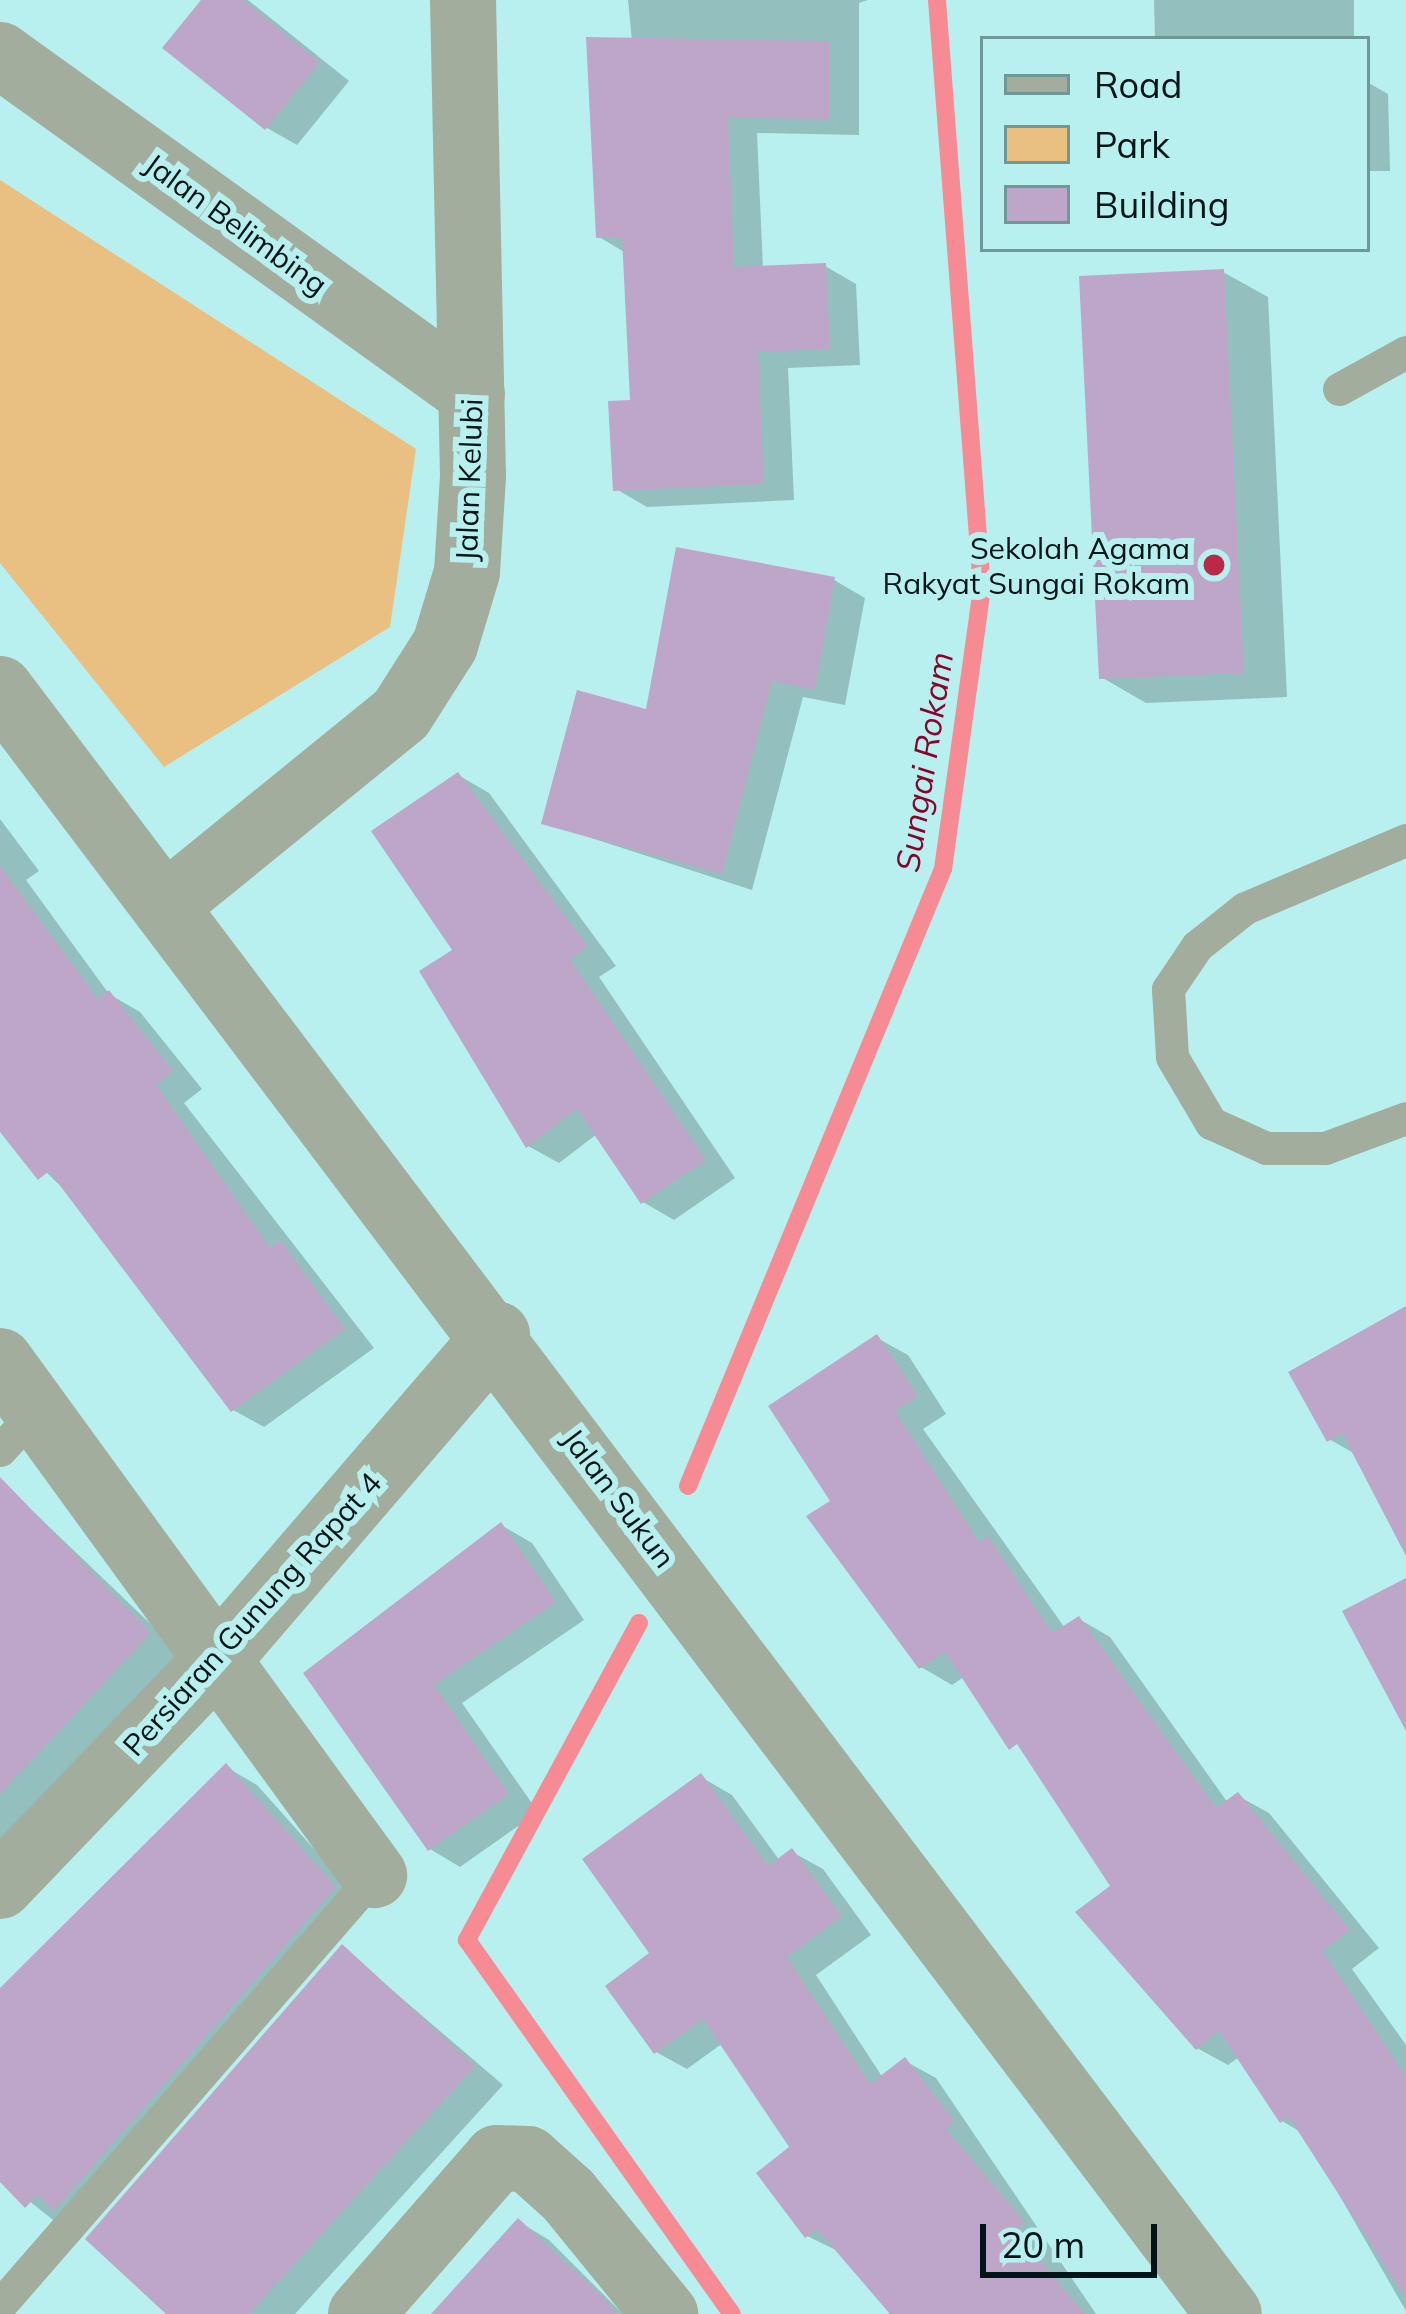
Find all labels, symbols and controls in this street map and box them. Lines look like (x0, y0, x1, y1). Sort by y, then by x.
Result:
legend (980, 36, 1370, 252)
text: Road (1094, 62, 1182, 107)
text: Park (1094, 122, 1170, 167)
street label: Jalan Belimbing (138, 146, 334, 302)
text: Building (1094, 182, 1229, 227)
street label: Jalan Kelubi (448, 398, 490, 562)
place label: Sekolah Agama Rakyat Sungai Rokam (883, 530, 1190, 600)
marker: Sekolah Agama Rakyat Sungai Rokam (1201, 552, 1227, 578)
water label: Sungai Rokam (887, 649, 961, 875)
street label: Jalan Sukun (555, 1421, 683, 1575)
street label: Persiaran Gunung Rapat 4 (115, 1465, 389, 1763)
scale bar (986, 2200, 1163, 2274)
text: 20 m (1001, 2222, 1085, 2267)

